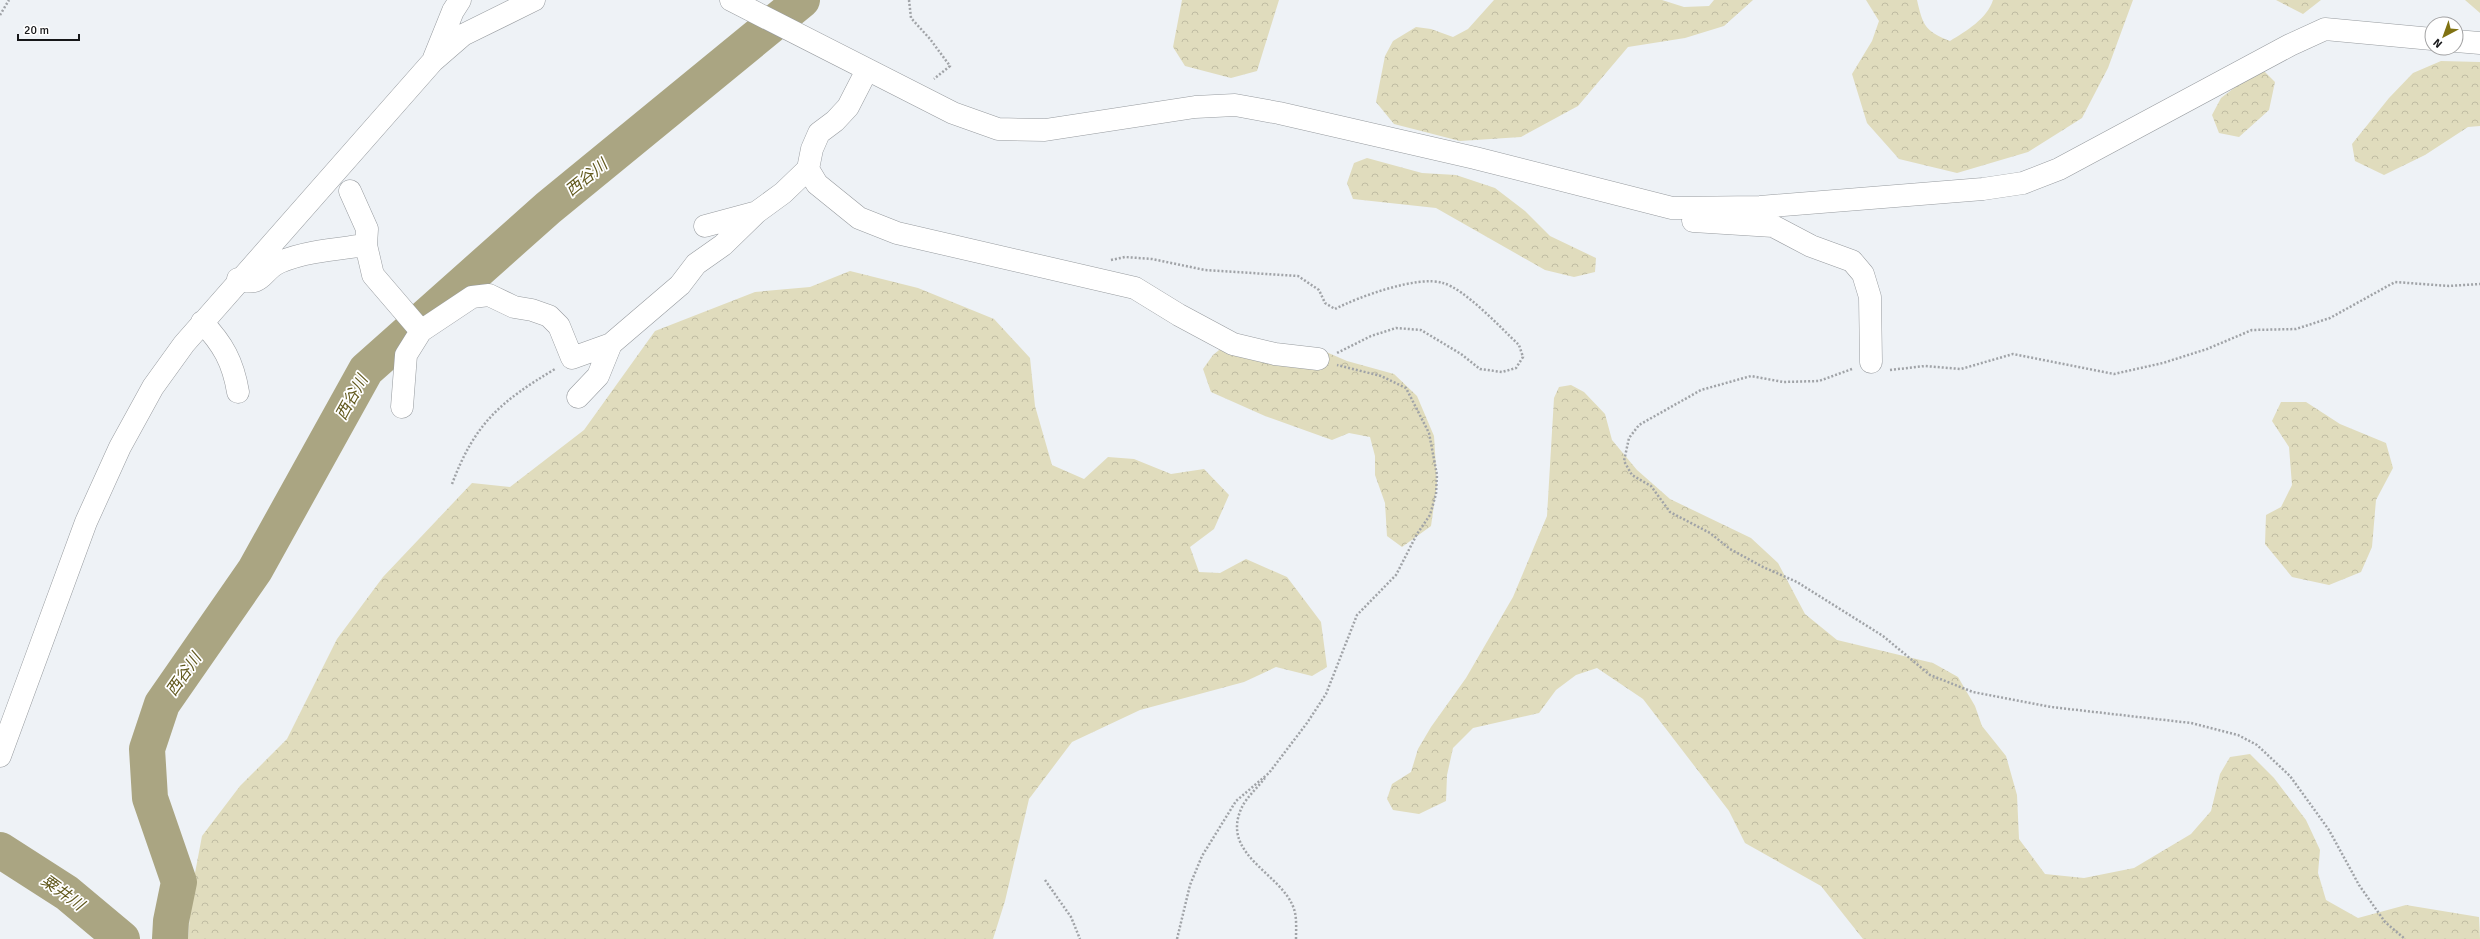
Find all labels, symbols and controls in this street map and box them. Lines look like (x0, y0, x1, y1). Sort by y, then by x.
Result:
scale bar (18, 16, 79, 42)
north arrow (2424, 16, 2464, 56)
text: 20 m (24, 23, 49, 38)
text: N (2431, 36, 2445, 51)
water label: 西谷川 (562, 154, 613, 201)
water label: 西谷川 (331, 370, 373, 423)
water label: 西谷川 (162, 648, 207, 700)
water label: 粟井川 (37, 871, 89, 916)

